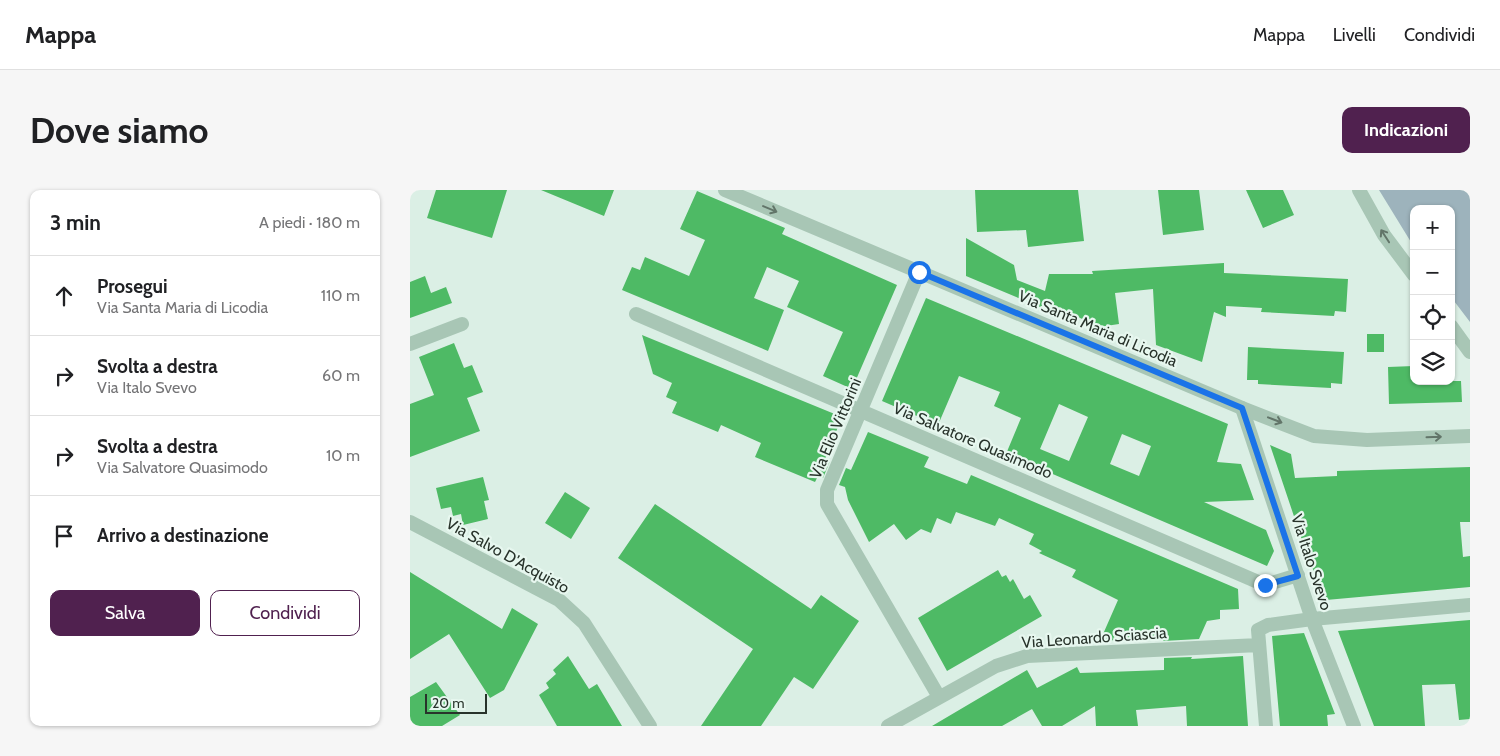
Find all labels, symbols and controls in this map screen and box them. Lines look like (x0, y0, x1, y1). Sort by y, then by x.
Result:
text: Mappa (25, 20, 96, 49)
text: Mappa (1253, 24, 1305, 46)
text: Livelli (1333, 24, 1376, 46)
text: Condividi (1404, 24, 1475, 46)
button: Indicazioni (1342, 107, 1470, 153)
text: Dove siamo (30, 109, 209, 152)
one-way arrow (762, 205, 777, 214)
map controls (1410, 205, 1455, 385)
button: + (1410, 205, 1455, 250)
text: 3 min (50, 210, 101, 235)
text: A piedi · 180 m (259, 213, 360, 232)
one-way arrow (1380, 229, 1390, 243)
button: − (1410, 250, 1455, 295)
route start (908, 261, 931, 284)
text: Prosegui (97, 275, 168, 298)
icon: ahead (50, 282, 78, 310)
text: 110 m (321, 286, 360, 305)
street label: Via Santa Maria di Licodia (1015, 286, 1181, 371)
button: locate (1410, 295, 1455, 340)
text: Via Santa Maria di Licodia (97, 298, 268, 317)
button: layers (1410, 340, 1455, 385)
text: Svolta a destra (97, 355, 218, 378)
icon: right (50, 362, 78, 390)
text: 60 m (322, 366, 360, 385)
street label: Via Elio Vittorini (806, 375, 865, 481)
text: Via Italo Svevo (97, 378, 197, 397)
street label: Via Salvatore Quasimodo (891, 398, 1055, 483)
one-way arrow (1267, 416, 1282, 425)
one-way arrow (1426, 433, 1442, 442)
text: Svolta a destra (97, 435, 218, 458)
icon: right (50, 442, 78, 470)
text: 10 m (326, 446, 360, 465)
text: Via Salvatore Quasimodo (97, 458, 268, 477)
street label: Via Italo Svevo (1287, 512, 1336, 613)
street label: Via Salvo D'Acquisto (443, 514, 573, 597)
icon: arrive (50, 522, 78, 550)
text: Arrivo a destinazione (97, 524, 268, 547)
route end (1254, 574, 1277, 597)
button: Salva (50, 590, 200, 636)
button: Condividi (210, 590, 360, 636)
street label: Via Leonardo Sciascia (1021, 623, 1168, 652)
scale bar (425, 691, 488, 714)
text: 20 m (432, 694, 465, 712)

